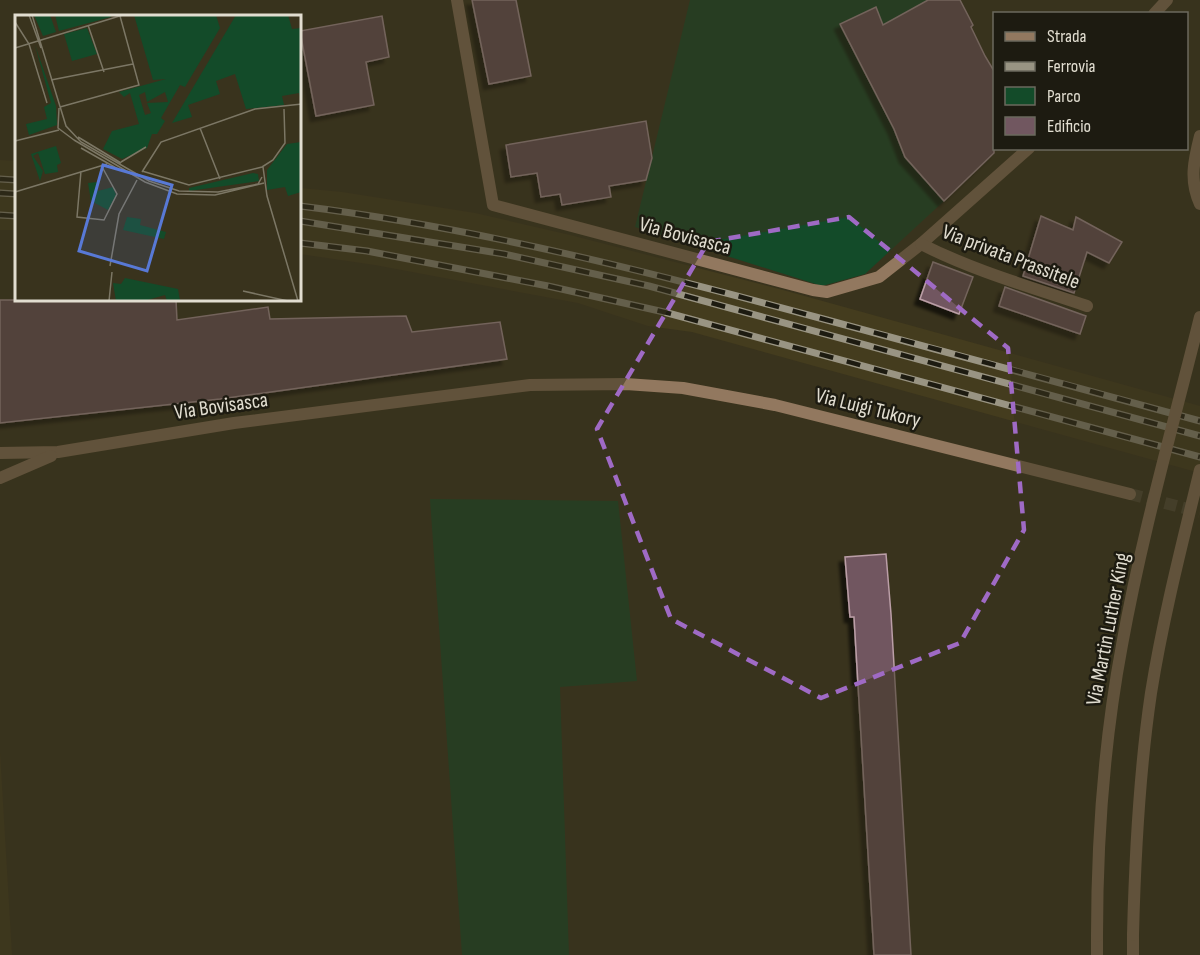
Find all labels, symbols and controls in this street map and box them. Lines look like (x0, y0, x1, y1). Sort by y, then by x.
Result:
legend (993, 12, 1188, 150)
inset map (15, 15, 302, 302)
text: Strada (1047, 26, 1087, 47)
text: Ferrovia (1047, 56, 1095, 77)
text: Parco (1047, 86, 1081, 107)
text: Edificio (1047, 116, 1091, 137)
street label: Via Bovisasca (636, 212, 734, 260)
street label: Via privata Prassitele (939, 219, 1083, 295)
street label: Via Luigi Tukory (813, 383, 923, 433)
street label: Via Bovisasca (173, 387, 269, 425)
street label: Via Martin Luther King (1081, 551, 1135, 707)

